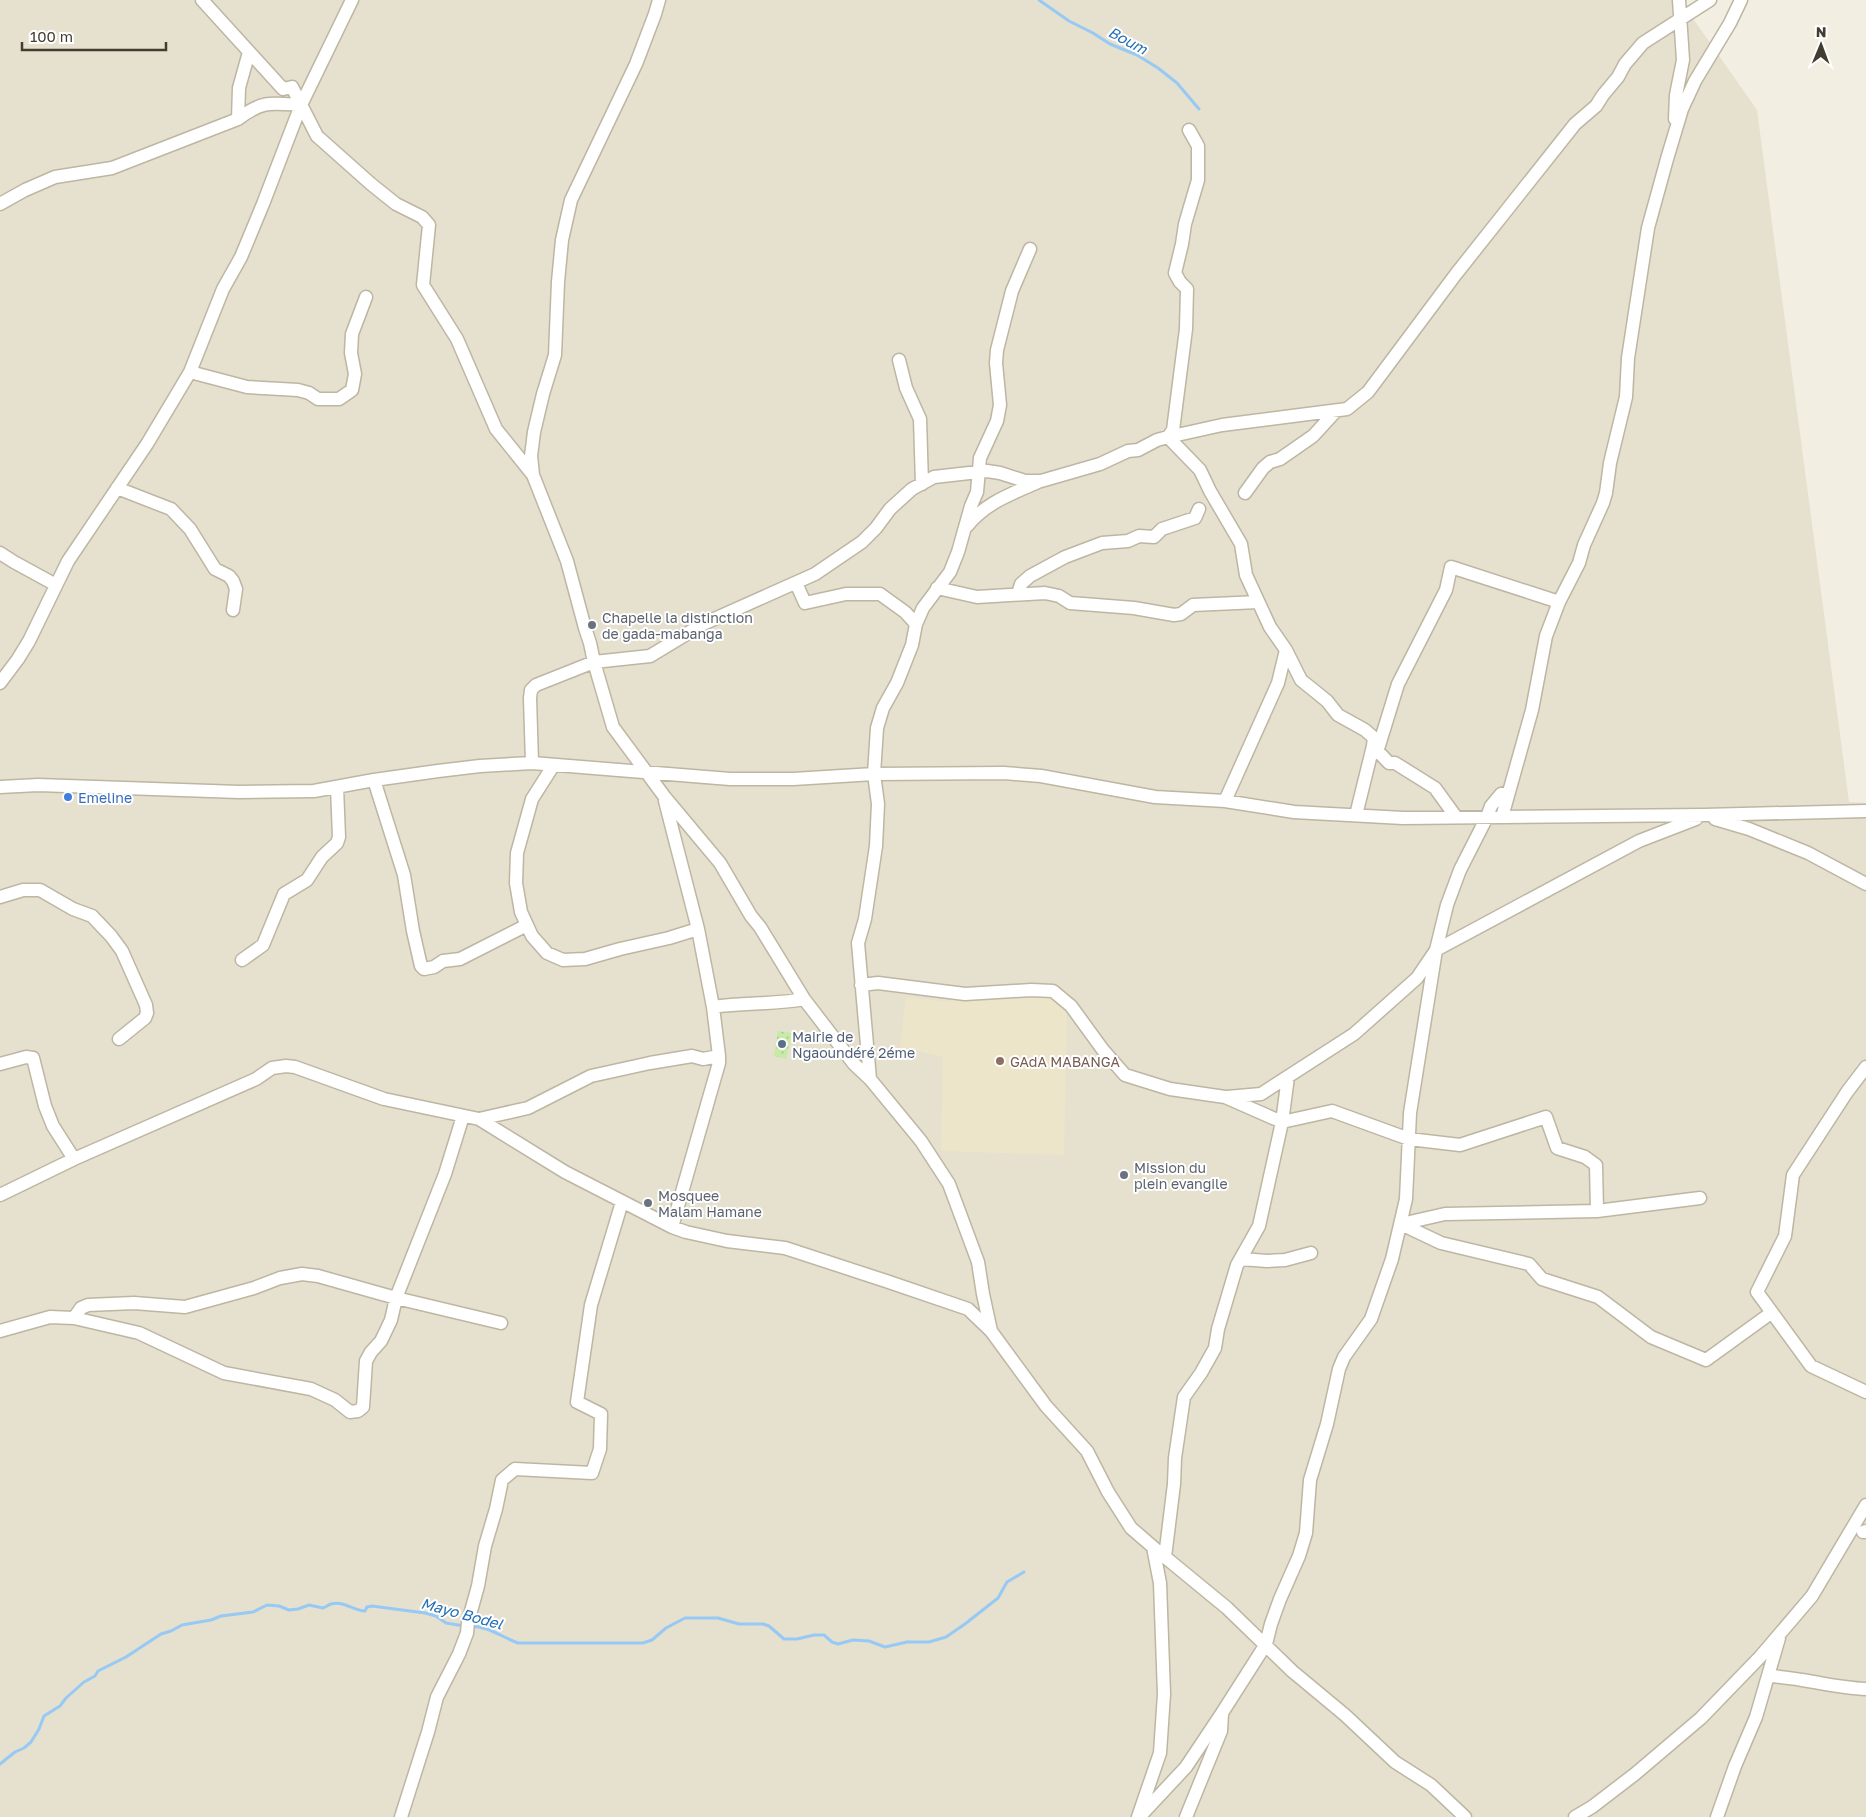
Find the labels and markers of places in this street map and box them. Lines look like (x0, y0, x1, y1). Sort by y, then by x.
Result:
place label: Chapelle la distinction de gada-mabanga (602, 609, 753, 642)
marker: Chapelle la distinction de gada-mabanga (586, 619, 598, 631)
place label: Emeline (78, 789, 132, 806)
marker: Emeline (62, 791, 74, 803)
place label: Mairie de Ngaoundéré 2éme (792, 1028, 915, 1061)
marker: Mairie de Ngaoundéré 2éme (776, 1038, 788, 1050)
place label: GAdA MABANGA (1010, 1053, 1120, 1070)
marker: GAdA MABANGA (994, 1055, 1006, 1067)
place label: Mission du plein evangile (1134, 1159, 1228, 1192)
marker: Mission du plein evangile (1118, 1169, 1130, 1181)
place label: Mosquee Malam Hamane (658, 1187, 762, 1220)
marker: Mosquee Malam Hamane (642, 1197, 654, 1209)

